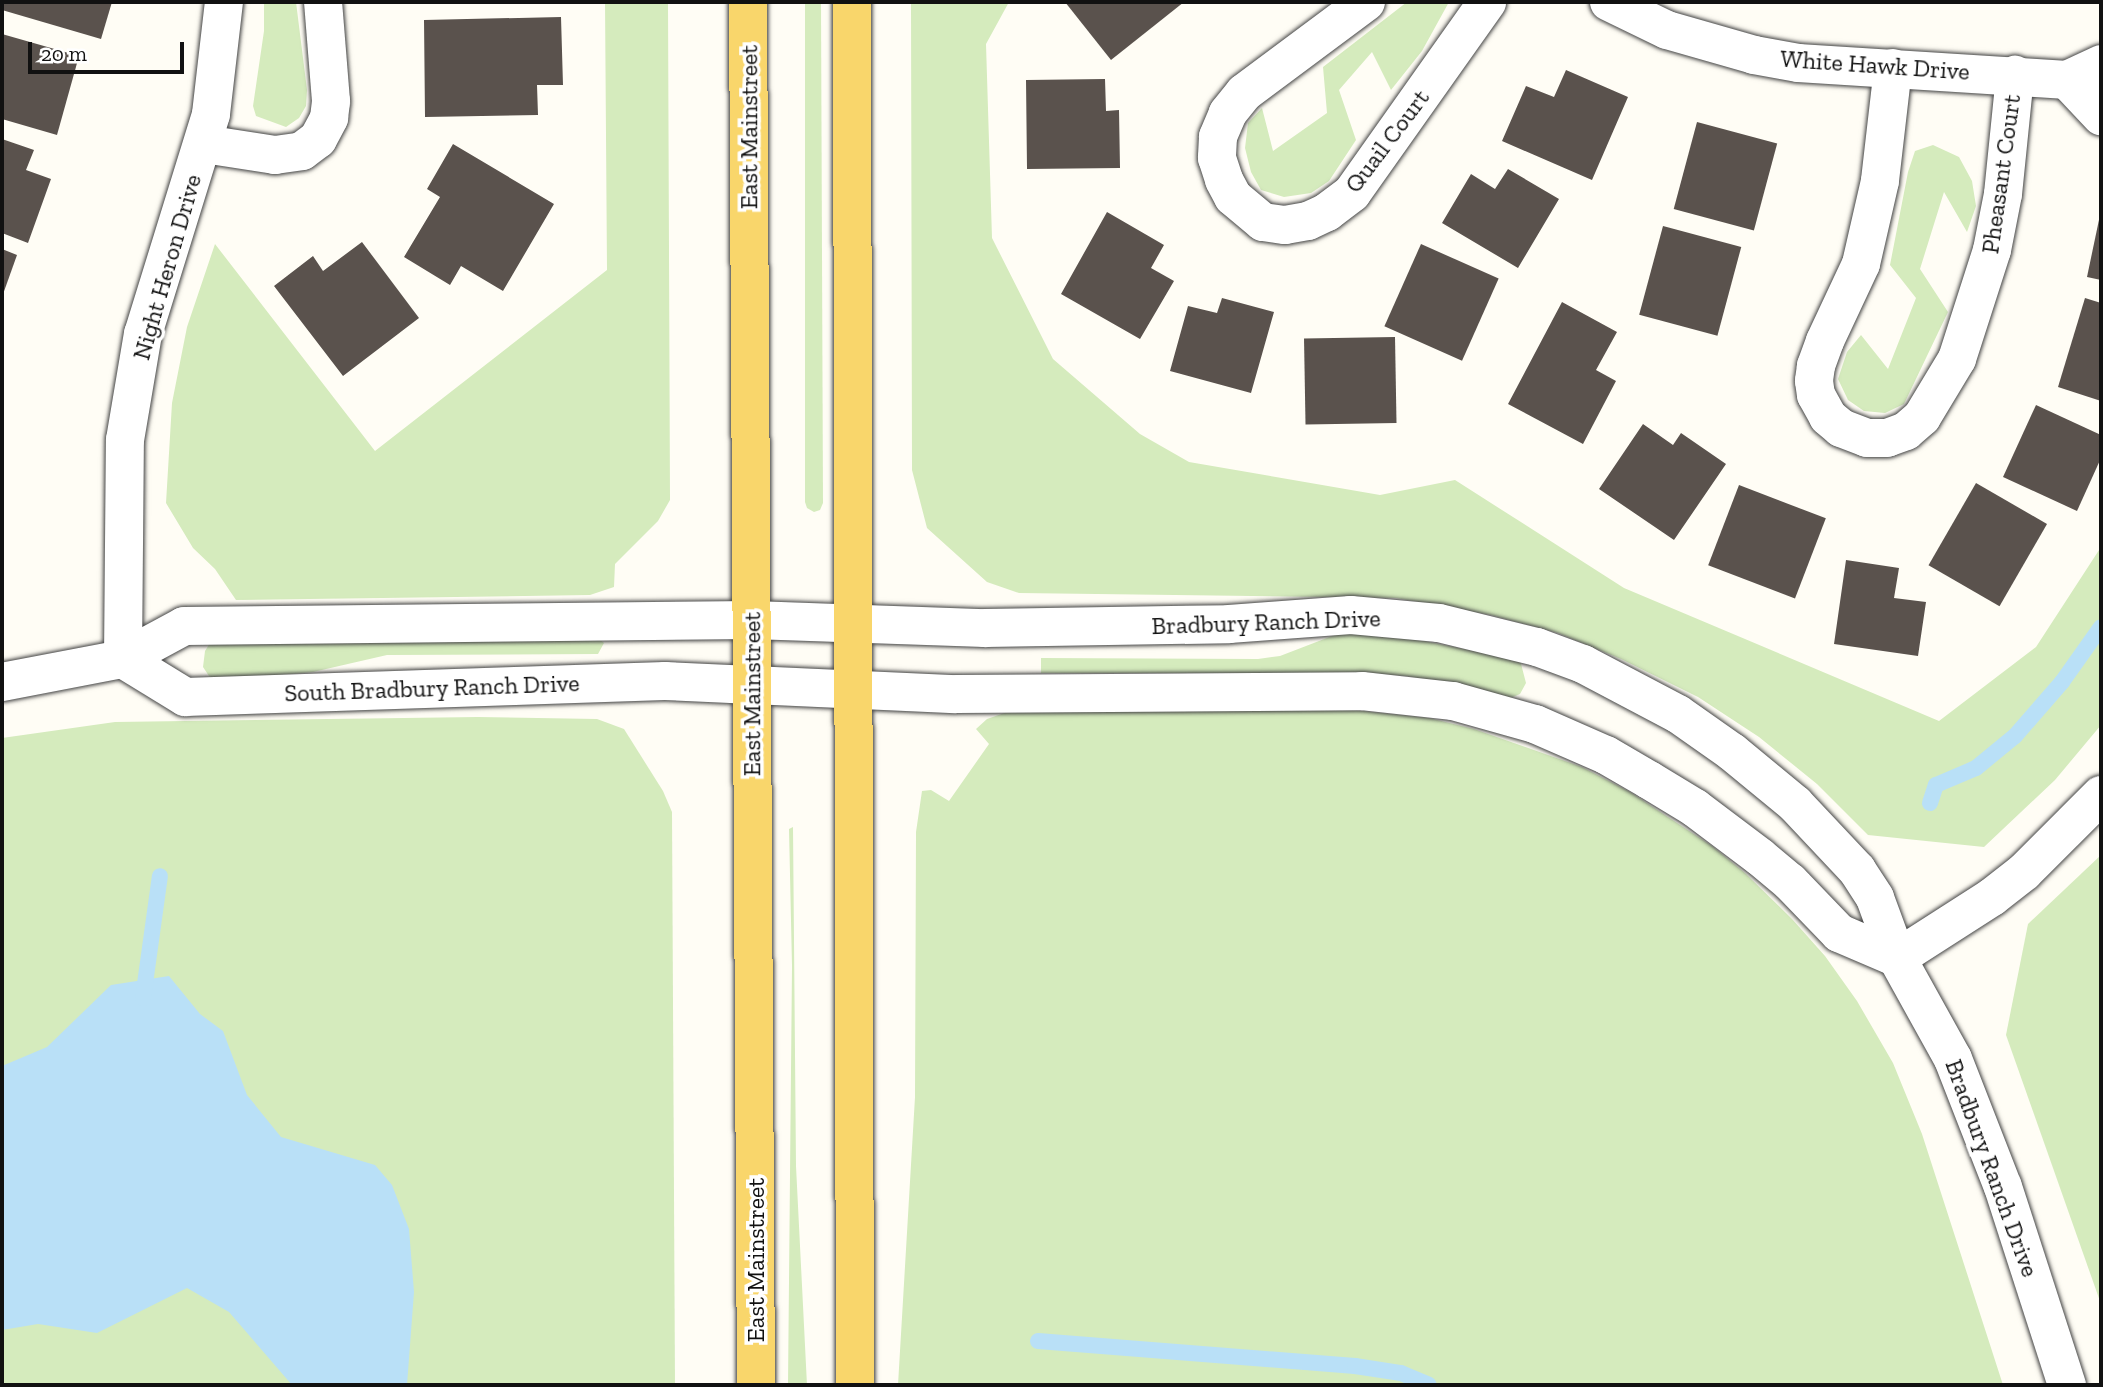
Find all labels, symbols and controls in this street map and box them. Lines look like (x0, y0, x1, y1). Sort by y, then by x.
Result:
scale bar (32, 28, 187, 72)
text: 20 m (41, 41, 87, 66)
street label: White Hawk Drive (1779, 44, 1971, 86)
street label: East Mainstreet (735, 45, 763, 209)
street label: Quail Court (1339, 84, 1435, 198)
street label: Pheasant Court (1976, 92, 2026, 256)
street label: Night Heron Drive (127, 171, 207, 363)
street label: Bradbury Ranch Drive (1151, 604, 1381, 640)
street label: East Mainstreet (738, 612, 766, 776)
street label: South Bradbury Ranch Drive (283, 668, 581, 708)
street label: Bradbury Ranch Drive (1939, 1055, 2045, 1281)
street label: East Mainstreet (742, 1178, 770, 1342)

